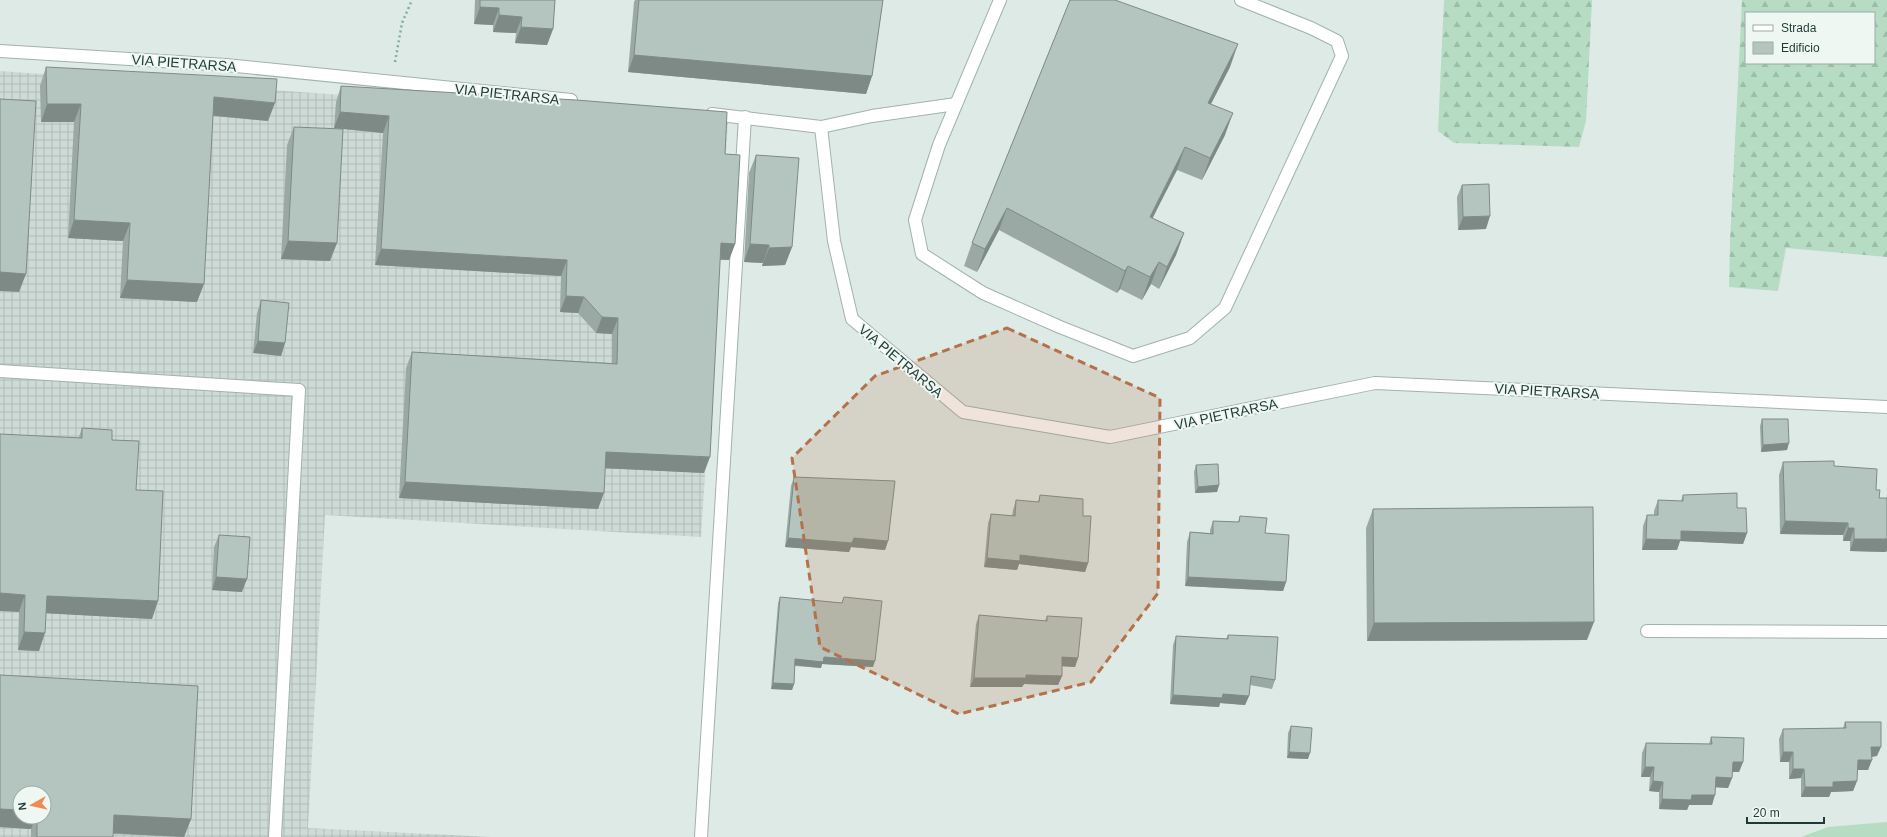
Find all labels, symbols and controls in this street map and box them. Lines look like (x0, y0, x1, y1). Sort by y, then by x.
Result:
legend (1745, 12, 1875, 64)
text: Strada (1781, 21, 1817, 35)
text: Edificio (1781, 41, 1820, 55)
street label: VIA PIETRARSA (131, 51, 238, 75)
street label: VIA PIETRARSA (454, 81, 561, 108)
street label: VIA PIETRARSA (856, 321, 947, 401)
street label: VIA PIETRARSA (1494, 380, 1601, 402)
street label: VIA PIETRARSA (1173, 395, 1280, 433)
north arrow (12, 785, 52, 825)
scale bar (1747, 799, 1824, 825)
text: N (16, 802, 29, 811)
text: 20 m (1753, 806, 1780, 820)

